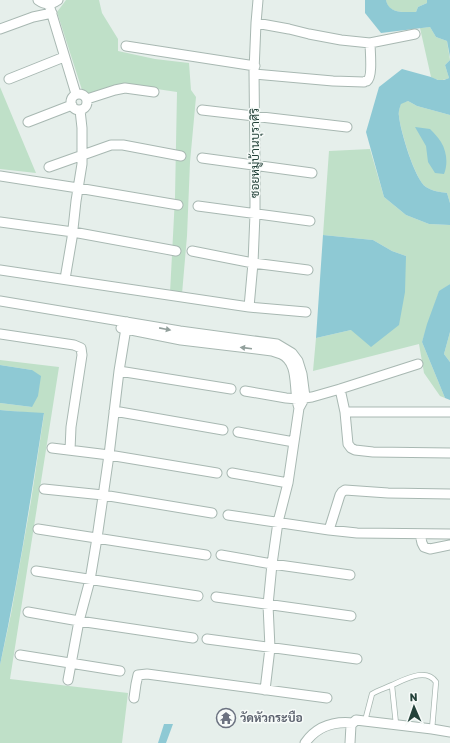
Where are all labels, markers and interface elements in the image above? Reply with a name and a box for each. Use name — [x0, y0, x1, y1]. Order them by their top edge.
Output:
street label: ซอยหมู่บ้านบุราศิริ — [248, 108, 264, 198]
one-way arrow — [159, 326, 171, 332]
one-way arrow — [240, 345, 252, 351]
north arrow — [394, 687, 434, 727]
text: N — [409, 691, 418, 704]
temple icon: วัดหัวกระบือ — [215, 707, 237, 729]
place label: วัดหัวกระบือ — [240, 710, 303, 725]

